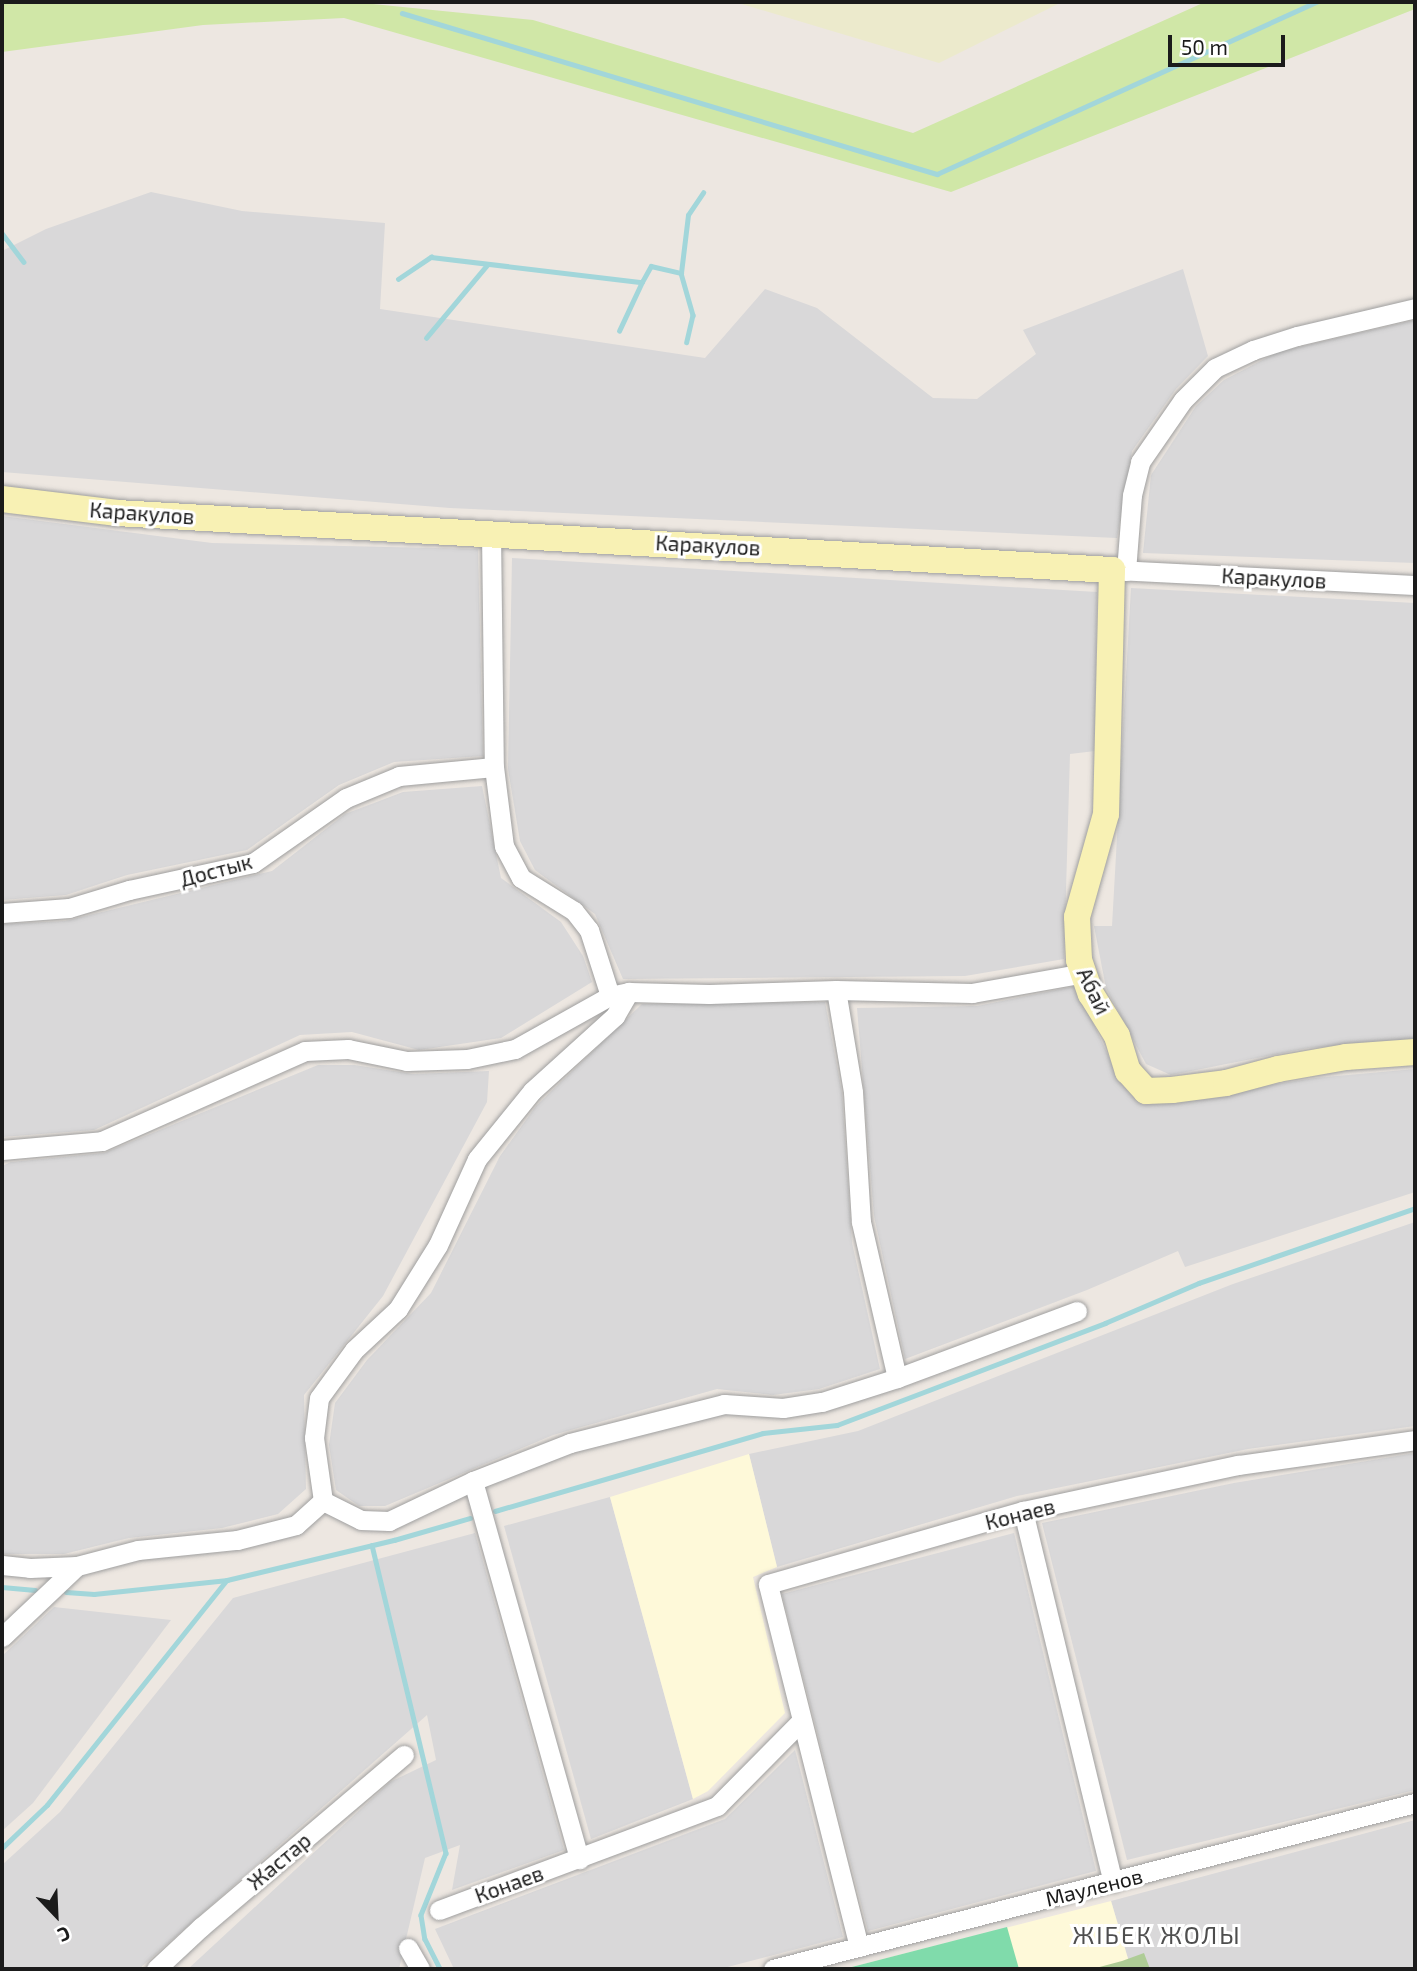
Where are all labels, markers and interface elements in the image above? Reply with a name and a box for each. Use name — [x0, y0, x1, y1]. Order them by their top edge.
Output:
scale bar — [1172, 21, 1289, 65]
text: 50 m — [1181, 34, 1228, 59]
street label: Каракулов — [89, 497, 195, 529]
street label: Каракулов — [655, 530, 761, 560]
street label: Каракулов — [1221, 563, 1327, 593]
street label: Достык — [177, 848, 255, 892]
street label: Абай — [1072, 963, 1116, 1019]
street label: Конаев — [982, 1493, 1058, 1535]
street label: Жастар — [242, 1827, 316, 1895]
street label: Конаев — [471, 1860, 547, 1908]
street label: Мауленов — [1043, 1863, 1145, 1911]
north arrow — [21, 1880, 91, 1950]
district label: ЖІБЕК ЖОЛЫ — [1074, 1921, 1240, 1949]
text: С — [55, 1922, 74, 1948]

